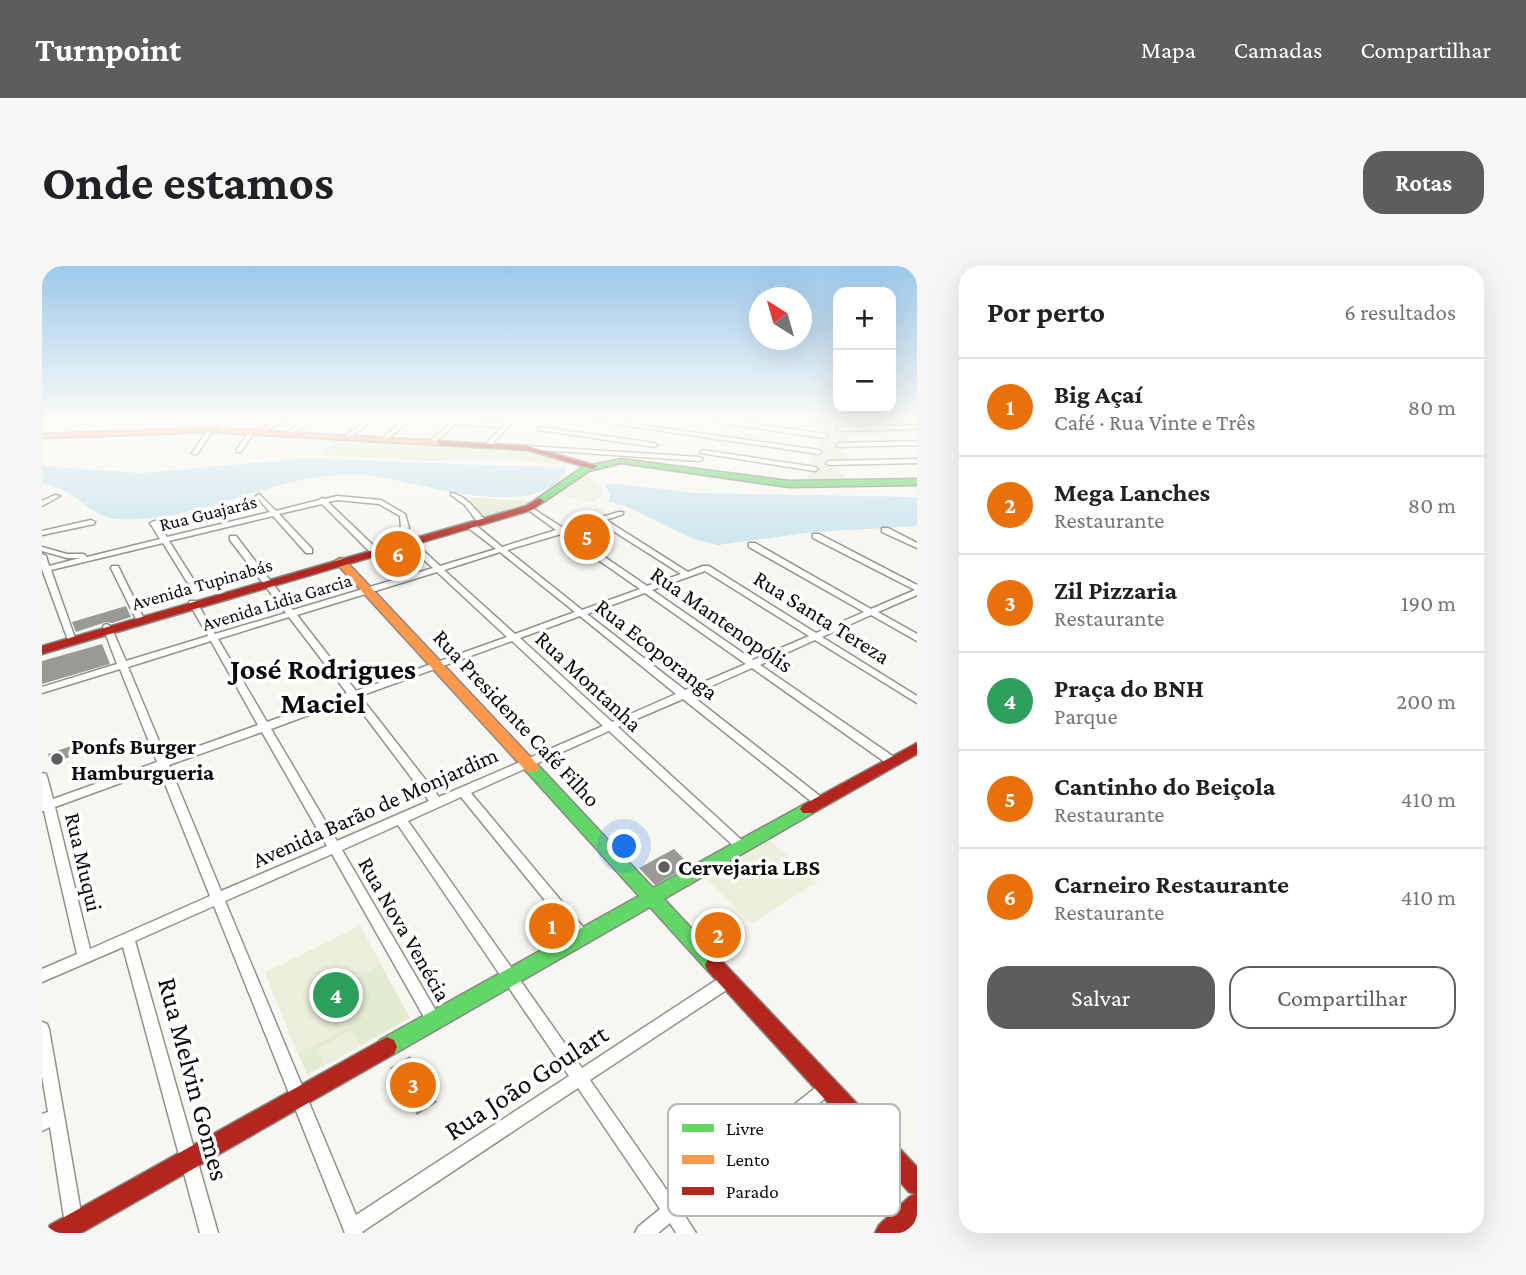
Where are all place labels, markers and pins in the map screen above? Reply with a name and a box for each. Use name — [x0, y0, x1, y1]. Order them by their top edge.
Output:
pin: 5 — [564, 511, 610, 563]
pin: 6 — [375, 528, 421, 580]
place label: Ponfs Burger Hamburgueria — [71, 733, 215, 785]
marker: Ponfs Burger Hamburgueria — [49, 751, 65, 767]
place label: Cervejaria LBS — [678, 854, 820, 880]
marker: Cervejaria LBS — [656, 859, 672, 875]
pin: 1 — [529, 900, 575, 952]
pin: 2 — [695, 909, 741, 961]
pin: 4 — [313, 969, 359, 1021]
pin: 3 — [390, 1059, 436, 1111]

